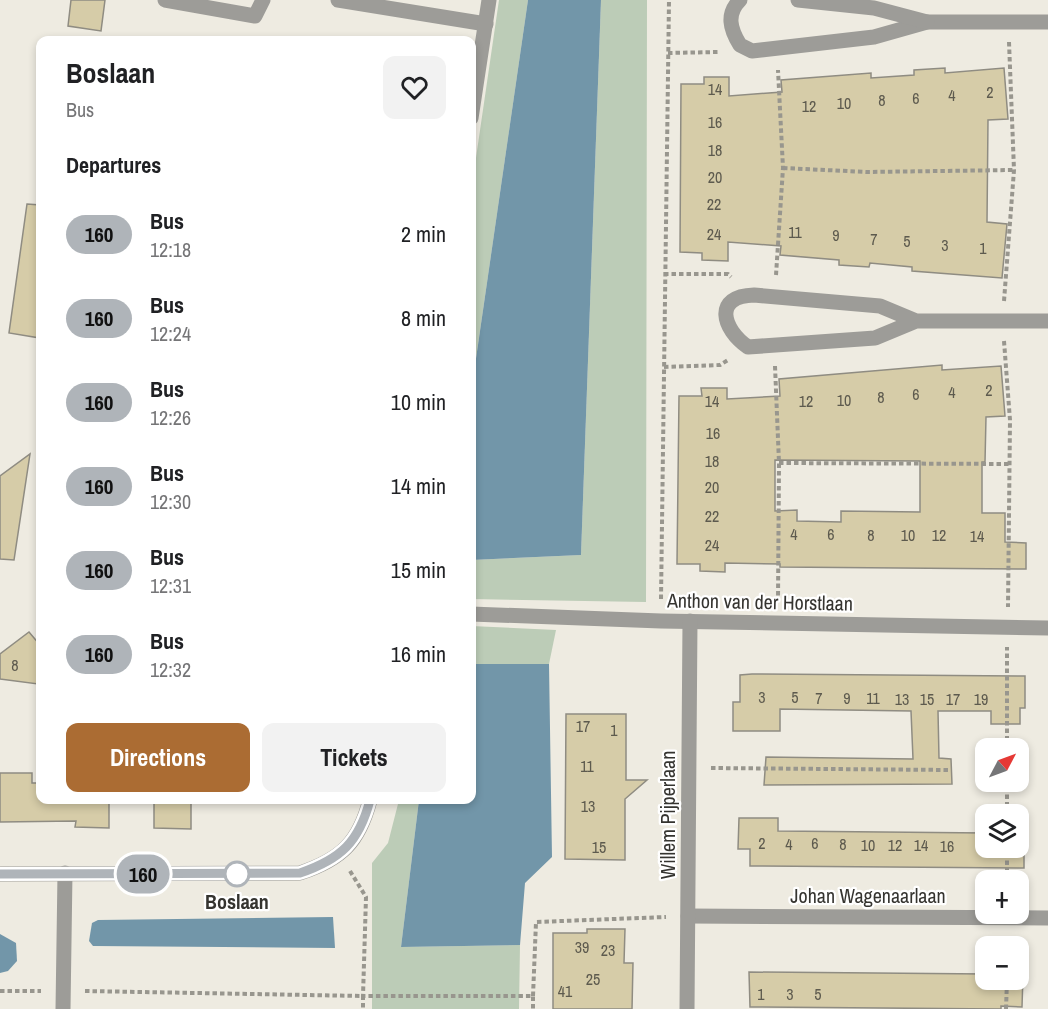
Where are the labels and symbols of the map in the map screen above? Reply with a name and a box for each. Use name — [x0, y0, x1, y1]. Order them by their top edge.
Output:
house number: 14 — [708, 78, 722, 100]
house number: 2 — [986, 81, 994, 103]
house number: 4 — [948, 84, 956, 106]
house number: 6 — [912, 87, 920, 109]
house number: 8 — [878, 89, 886, 111]
house number: 10 — [837, 92, 851, 114]
house number: 12 — [802, 95, 816, 117]
house number: 16 — [708, 111, 722, 133]
house number: 18 — [708, 139, 722, 161]
house number: 20 — [708, 166, 722, 188]
house number: 22 — [707, 193, 721, 215]
house number: 11 — [788, 221, 803, 243]
house number: 24 — [707, 223, 721, 245]
house number: 9 — [832, 224, 840, 246]
house number: 7 — [870, 228, 878, 250]
house number: 5 — [903, 230, 911, 252]
house number: 3 — [941, 234, 949, 256]
house number: 1 — [979, 237, 987, 259]
house number: 2 — [985, 379, 993, 401]
house number: 4 — [948, 381, 956, 403]
house number: 6 — [912, 383, 920, 405]
house number: 8 — [877, 386, 885, 408]
house number: 10 — [837, 389, 851, 411]
house number: 14 — [705, 390, 719, 412]
house number: 12 — [799, 390, 813, 412]
house number: 16 — [706, 422, 720, 444]
house number: 18 — [705, 450, 719, 472]
house number: 20 — [705, 476, 719, 498]
house number: 22 — [705, 505, 719, 527]
house number: 4 — [790, 523, 798, 545]
house number: 6 — [827, 523, 835, 545]
house number: 8 — [867, 524, 875, 546]
house number: 10 — [901, 524, 915, 546]
house number: 12 — [932, 524, 946, 546]
house number: 14 — [970, 525, 984, 547]
house number: 24 — [705, 534, 719, 556]
street label: Anthon van der Horstlaan — [666, 586, 853, 617]
house number: 8 — [11, 654, 19, 676]
house number: 3 — [758, 686, 766, 708]
house number: 5 — [791, 686, 799, 708]
house number: 7 — [815, 687, 823, 709]
house number: 9 — [843, 687, 851, 709]
house number: 11 — [866, 687, 881, 709]
house number: 13 — [895, 688, 909, 710]
house number: 15 — [920, 688, 934, 710]
house number: 17 — [946, 688, 960, 710]
house number: 19 — [974, 688, 988, 710]
house number: 17 — [576, 715, 590, 737]
house number: 1 — [610, 719, 618, 741]
north arrow — [975, 738, 1029, 792]
street label: Willem Pijperlaan — [654, 751, 681, 879]
house number: 11 — [580, 755, 595, 777]
house number: 13 — [581, 795, 595, 817]
house number: 2 — [758, 832, 766, 854]
house number: 6 — [811, 832, 819, 854]
house number: 4 — [785, 833, 793, 855]
house number: 8 — [839, 833, 847, 855]
house number: 10 — [861, 834, 875, 856]
house number: 12 — [888, 834, 902, 856]
house number: 14 — [914, 834, 928, 856]
house number: 16 — [940, 835, 954, 857]
house number: 15 — [592, 836, 606, 858]
line badge: 160 — [108, 854, 178, 894]
marker: Boslaan — [224, 861, 250, 887]
street label: Johan Wagenaarlaan — [790, 882, 946, 909]
place label: Boslaan — [205, 888, 269, 915]
house number: 39 — [575, 936, 589, 958]
house number: 23 — [601, 939, 615, 961]
house number: 25 — [586, 968, 600, 990]
house number: 41 — [558, 980, 573, 1002]
house number: 1 — [757, 983, 765, 1005]
house number: 3 — [786, 983, 794, 1005]
house number: 5 — [814, 983, 822, 1005]

